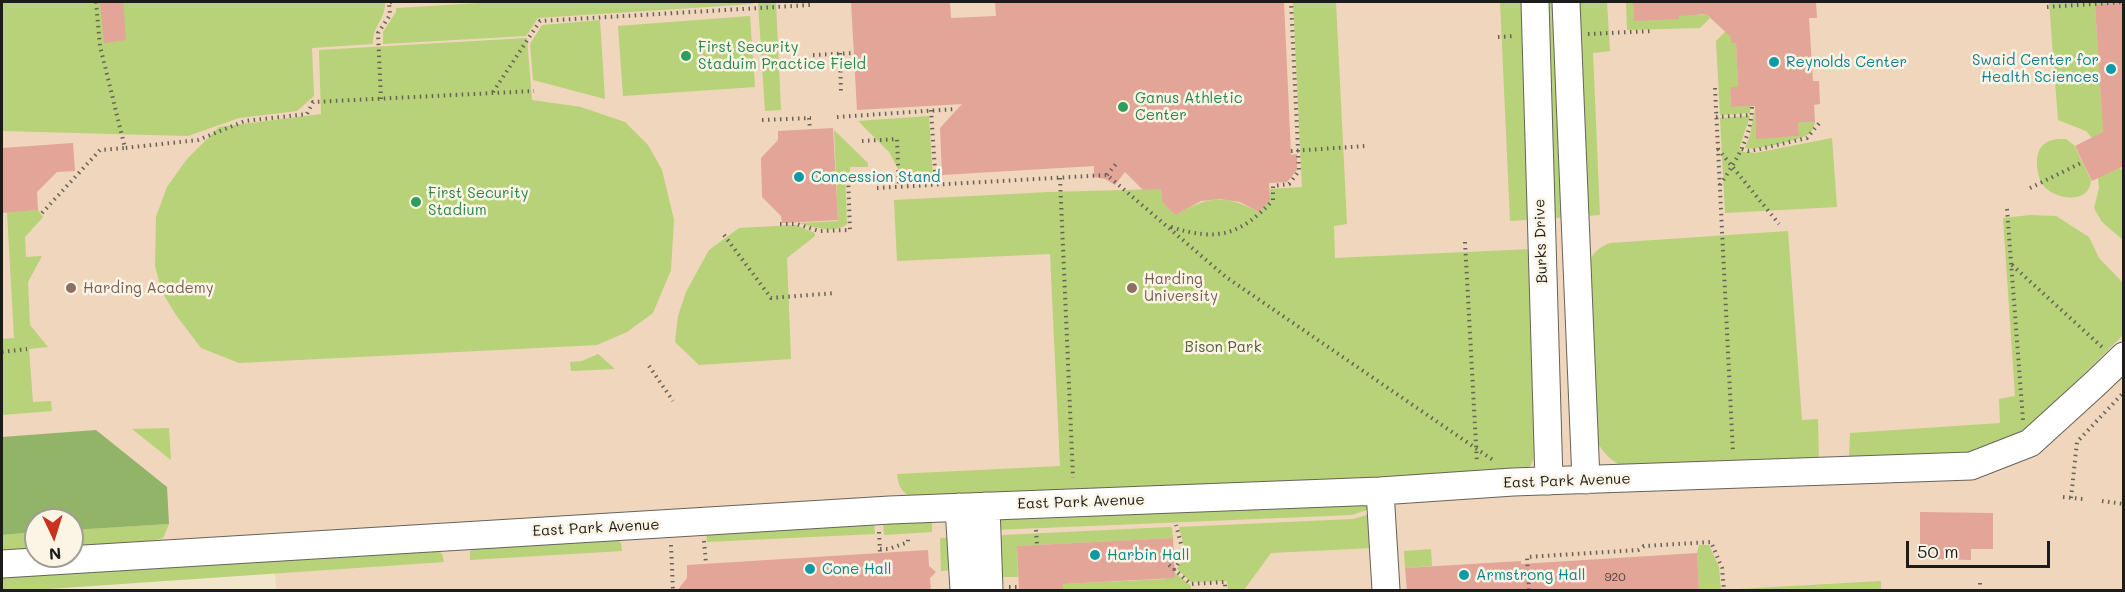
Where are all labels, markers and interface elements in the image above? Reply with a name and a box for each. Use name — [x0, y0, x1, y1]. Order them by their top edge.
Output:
place label: First Security Staduim Practice Field — [698, 38, 866, 73]
marker: First Security Staduim Practice Field — [679, 49, 693, 63]
place label: Swaid Center for Health Sciences — [1972, 51, 2099, 86]
place label: Reynolds Center — [1786, 53, 1907, 71]
marker: Reynolds Center — [1767, 55, 1781, 69]
marker: Swaid Center for Health Sciences — [2104, 62, 2118, 76]
place label: Ganus Athletic Center — [1135, 89, 1243, 124]
marker: Ganus Athletic Center — [1116, 100, 1130, 114]
place label: Concession Stand — [811, 168, 940, 186]
marker: Concession Stand — [792, 170, 806, 184]
place label: First Security Stadium — [428, 184, 528, 219]
marker: First Security Stadium — [409, 195, 423, 209]
street label: Burks Drive — [1531, 198, 1551, 284]
place label: Harding University — [1144, 270, 1218, 305]
place label: Harding Academy — [83, 279, 214, 297]
marker: Harding Academy — [64, 281, 78, 295]
marker: Harding University — [1125, 281, 1139, 295]
park label: Bison Park — [1184, 338, 1262, 356]
street label: East Park Avenue — [1503, 470, 1631, 492]
street label: East Park Avenue — [1017, 491, 1145, 513]
north arrow — [24, 508, 84, 568]
street label: East Park Avenue — [532, 516, 660, 540]
scale bar — [1909, 529, 2053, 567]
text: 50 m — [1917, 539, 1959, 563]
text: N — [48, 544, 62, 565]
place label: Harbin Hall — [1107, 546, 1189, 564]
marker: Harbin Hall — [1088, 548, 1102, 562]
place label: Cone Hall — [822, 560, 892, 578]
marker: Cone Hall — [803, 562, 817, 576]
place label: Armstrong Hall — [1476, 566, 1586, 584]
marker: Armstrong Hall — [1457, 568, 1471, 582]
house number: 920 — [1604, 570, 1626, 584]

